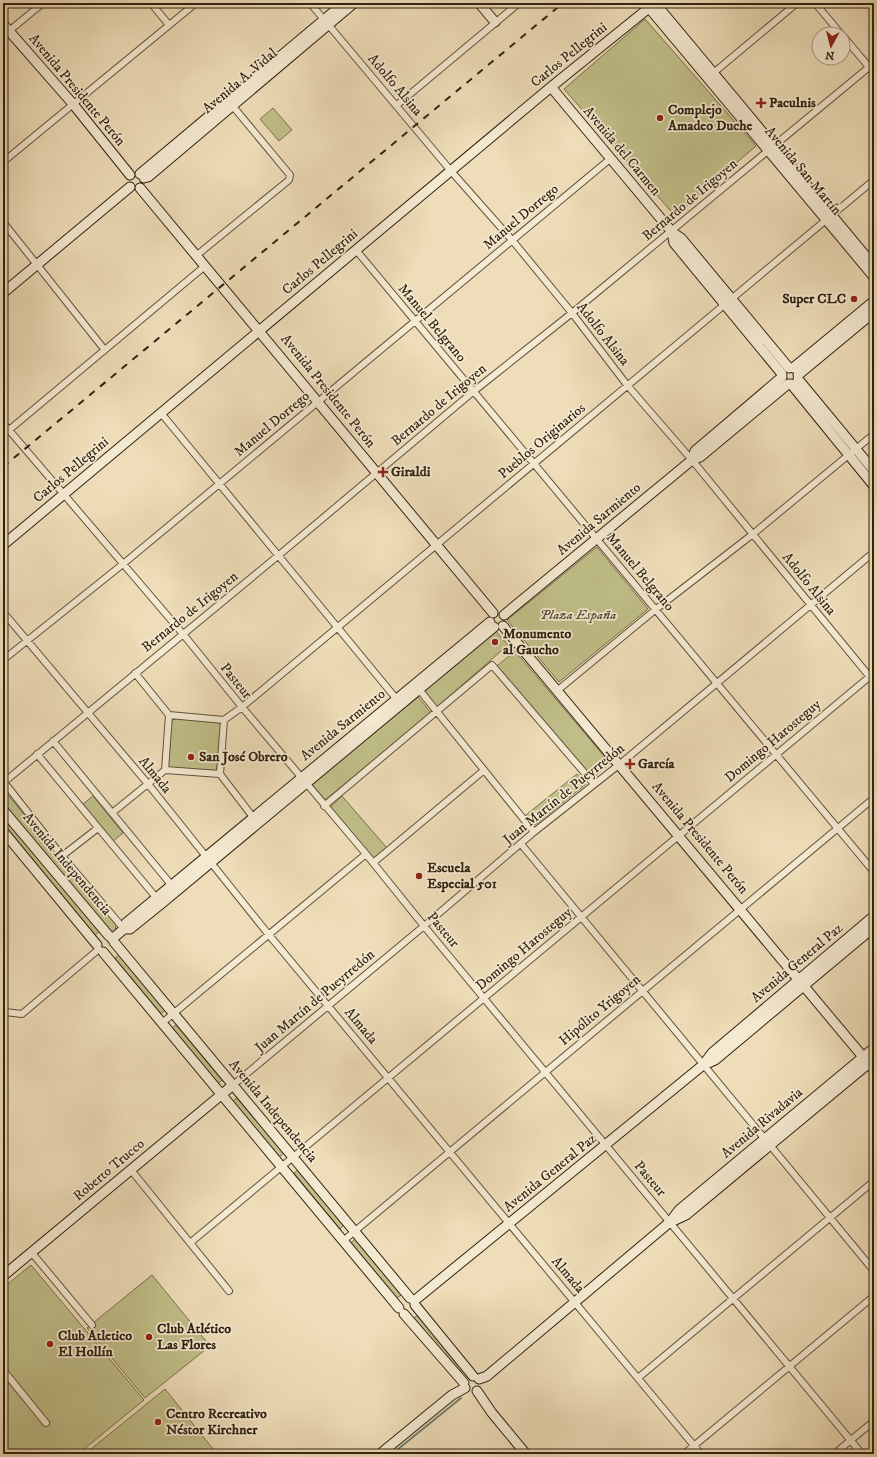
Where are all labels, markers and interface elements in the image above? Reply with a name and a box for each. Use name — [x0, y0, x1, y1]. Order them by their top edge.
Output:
street label: Carlos Pellegrini — [527, 18, 611, 91]
north arrow — [811, 26, 851, 66]
street label: Avenida Presidente Perón — [25, 30, 130, 150]
street label: Avenida A. Vidal — [199, 44, 282, 118]
text: N — [825, 47, 835, 62]
street label: Adolfo Alsina — [364, 50, 426, 120]
place label: Paculnis — [769, 94, 816, 112]
marker: Paculnis — [756, 98, 766, 108]
place label: Complejo Amadeo Duche — [667, 101, 752, 135]
street label: Avenida del Carmen — [579, 103, 665, 200]
marker: Complejo Amadeo Duche — [655, 113, 665, 123]
street label: Avenida San Martín — [761, 123, 846, 220]
street label: Bernardo de Irigoyen — [639, 154, 742, 245]
street label: Manuel Dorrego — [480, 180, 562, 254]
street label: Carlos Pellegrini — [278, 225, 362, 299]
street label: Manuel Belgrano — [394, 280, 470, 366]
place label: Super CLC — [782, 290, 846, 308]
marker: Super CLC — [849, 294, 859, 304]
street label: Adolfo Alsina — [573, 299, 633, 369]
street label: Avenida Presidente Perón — [277, 330, 380, 452]
street label: Bernardo de Irigoyen — [388, 359, 491, 450]
street label: Manuel Dorrego — [231, 387, 313, 461]
street label: Pueblos Originarios — [495, 399, 590, 483]
street label: Carlos Pellegrini — [29, 433, 113, 507]
place label: Giraldi — [391, 463, 431, 481]
marker: Giraldi — [378, 467, 388, 477]
street label: Avenida Sarmiento — [553, 478, 645, 559]
street label: Manuel Belgrano — [602, 529, 678, 615]
street label: Adolfo Alsina — [778, 549, 840, 619]
street label: Bernardo de Irigoyen — [138, 567, 242, 656]
park label: Plaza España — [540, 606, 616, 624]
place label: Monumento al Gaucho — [503, 625, 571, 659]
marker: Monumento al Gaucho — [490, 637, 500, 647]
street label: Pasteur — [216, 659, 256, 703]
street label: Avenida Sarmiento — [297, 685, 389, 765]
street label: Domingo Harosteguy — [721, 695, 825, 787]
street label: Juan Martín de Pueyrredón — [498, 739, 629, 850]
place label: San José Obrero — [199, 748, 288, 766]
marker: San José Obrero — [186, 752, 196, 762]
street label: Almada — [135, 753, 175, 797]
place label: García — [638, 755, 676, 773]
marker: García — [625, 759, 635, 769]
street label: Avenida Presidente Perón — [648, 778, 753, 898]
street label: Avenida Independencia — [19, 809, 115, 919]
place label: Escuela Especial 501 — [427, 859, 497, 893]
marker: Escuela Especial 501 — [414, 871, 424, 881]
street label: Domingo Harosteguy — [472, 903, 576, 995]
street label: Pasteur — [423, 909, 464, 952]
street label: Avenida General Paz — [747, 919, 847, 1007]
street label: Juan Martín de Pueyrredón — [250, 945, 379, 1058]
street label: Hipólito Yrigoyen — [555, 970, 645, 1049]
street label: Almada — [340, 1004, 382, 1048]
street label: Avenida Independencia — [225, 1056, 321, 1166]
street label: Avenida Rivadavia — [718, 1084, 807, 1162]
street label: Avenida General Paz — [500, 1130, 600, 1216]
street label: Roberto Trucco — [70, 1135, 149, 1205]
street label: Pasteur — [630, 1158, 671, 1201]
street label: Almada — [547, 1253, 589, 1297]
place label: Club Atlético Las Flores — [157, 1320, 231, 1354]
place label: Club Atletico El Hollín — [58, 1327, 132, 1361]
marker: Club Atlético Las Flores — [144, 1332, 154, 1342]
marker: Club Atletico El Hollín — [45, 1339, 55, 1349]
place label: Centro Recreativo Néstor Kirchner — [166, 1405, 267, 1439]
marker: Centro Recreativo Néstor Kirchner — [153, 1417, 163, 1427]

